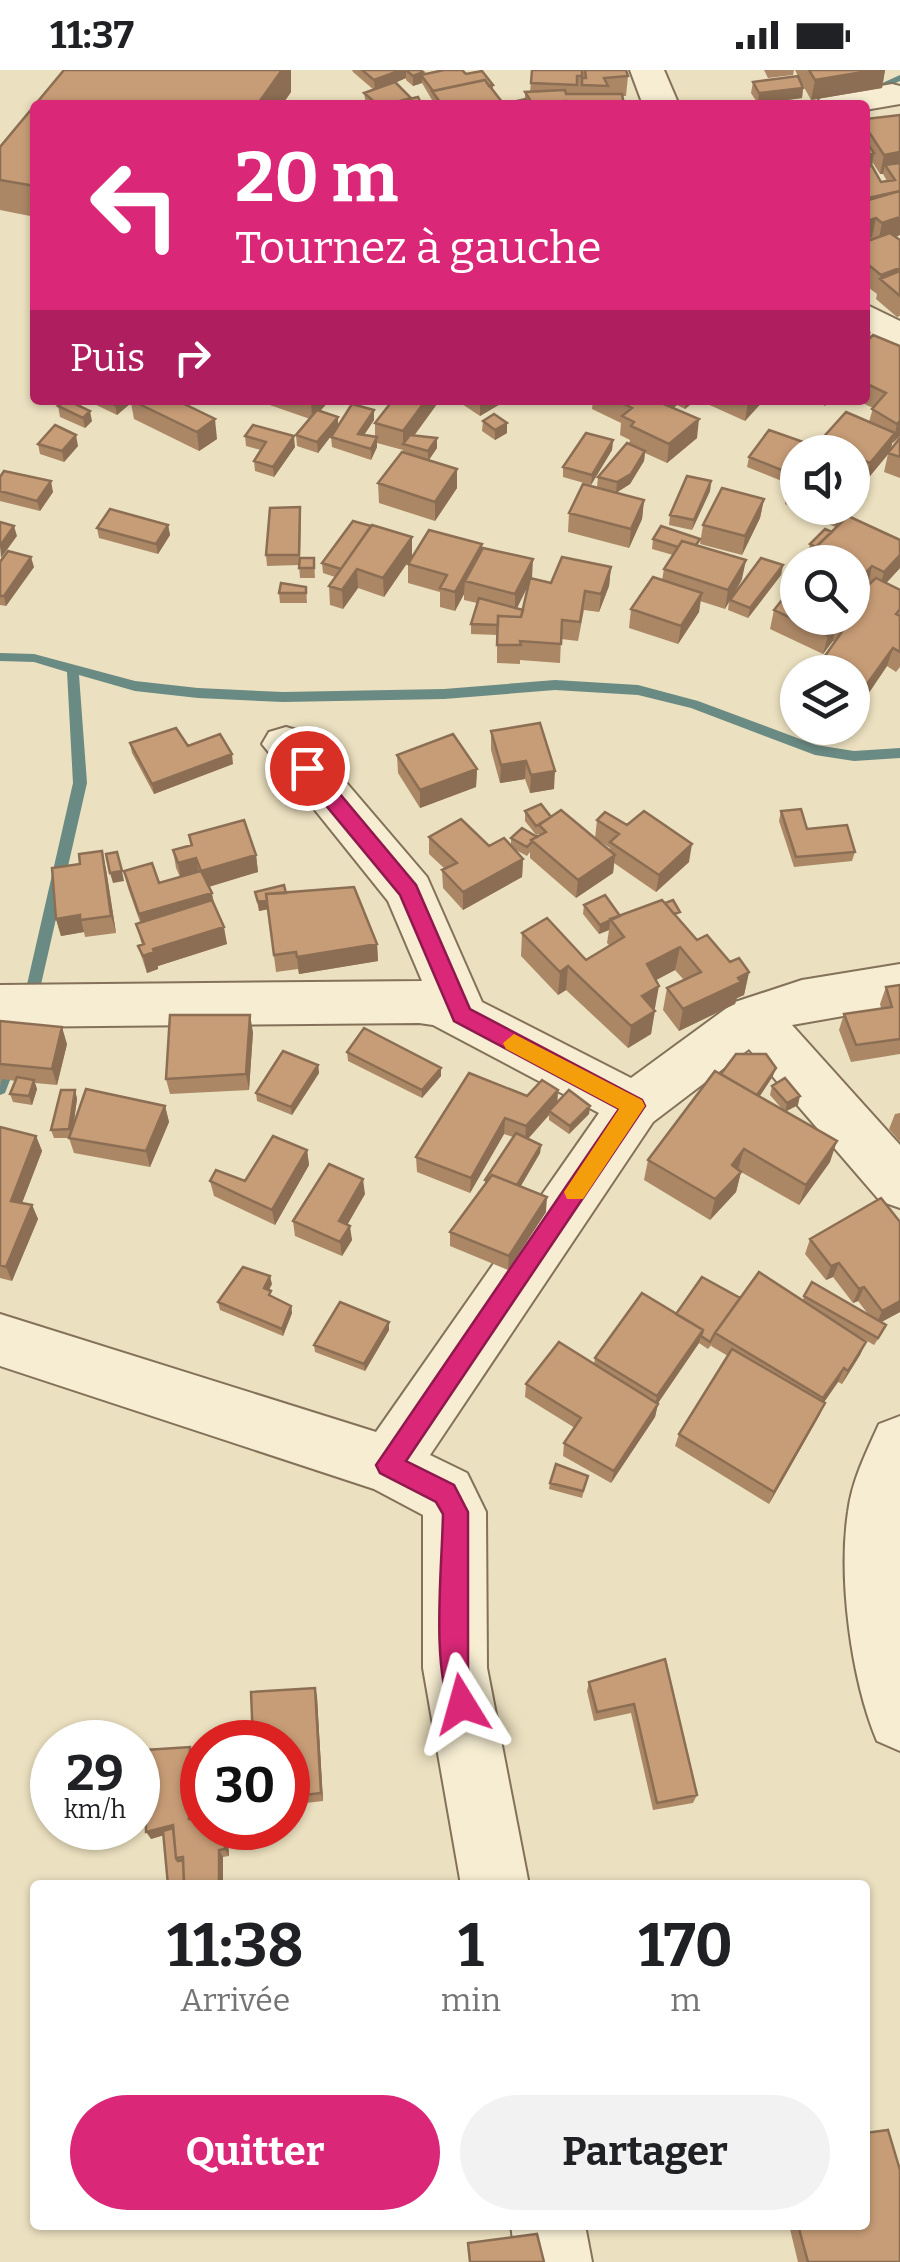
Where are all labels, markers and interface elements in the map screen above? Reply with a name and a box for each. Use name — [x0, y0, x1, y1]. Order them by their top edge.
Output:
text: 11:37 — [50, 12, 134, 58]
text: 20 m — [235, 136, 398, 220]
icon: left — [70, 140, 200, 270]
text: Tournez à gauche — [235, 221, 602, 275]
icon: right — [165, 330, 220, 385]
text: Puis — [70, 335, 145, 381]
map controls — [780, 435, 870, 745]
button: sound — [780, 435, 870, 525]
button: search — [780, 545, 870, 635]
button: layers — [780, 655, 870, 745]
pin — [265, 726, 350, 811]
icon: arrive — [280, 741, 335, 796]
position arrow — [410, 1652, 514, 1756]
speed limit sign: 30 — [180, 1720, 310, 1850]
text: 29 — [66, 1743, 124, 1803]
text: km/h — [64, 1795, 126, 1825]
text: 11:38 — [167, 1910, 304, 1982]
text: 1 — [458, 1910, 484, 1982]
text: 170 — [638, 1910, 733, 1982]
text: Arrivée — [180, 1981, 290, 2019]
text: min — [441, 1981, 501, 2019]
text: m — [670, 1981, 701, 2019]
button: Quitter — [70, 2095, 440, 2210]
button: Partager — [460, 2095, 830, 2210]

